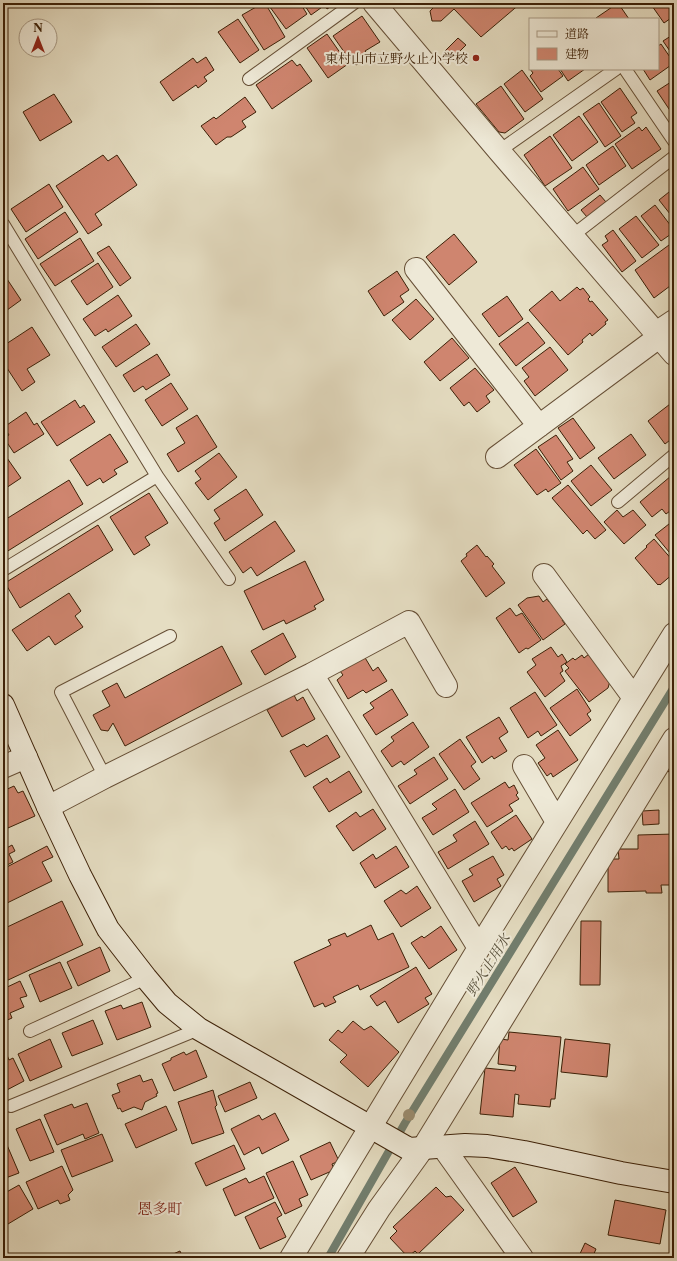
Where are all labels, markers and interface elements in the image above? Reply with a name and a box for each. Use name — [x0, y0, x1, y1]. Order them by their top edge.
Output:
north arrow — [18, 18, 58, 58]
legend — [529, 18, 659, 70]
text: N — [33, 21, 43, 35]
text: 道路 — [565, 26, 589, 41]
text: 建物 — [565, 46, 589, 61]
place label: 東村山市立野火止小学校 — [325, 50, 468, 66]
marker: 東村山市立野火止小学校 — [471, 53, 481, 63]
water label: 野火止用水 — [462, 929, 515, 999]
district label: 恩多町 — [137, 1199, 183, 1218]

